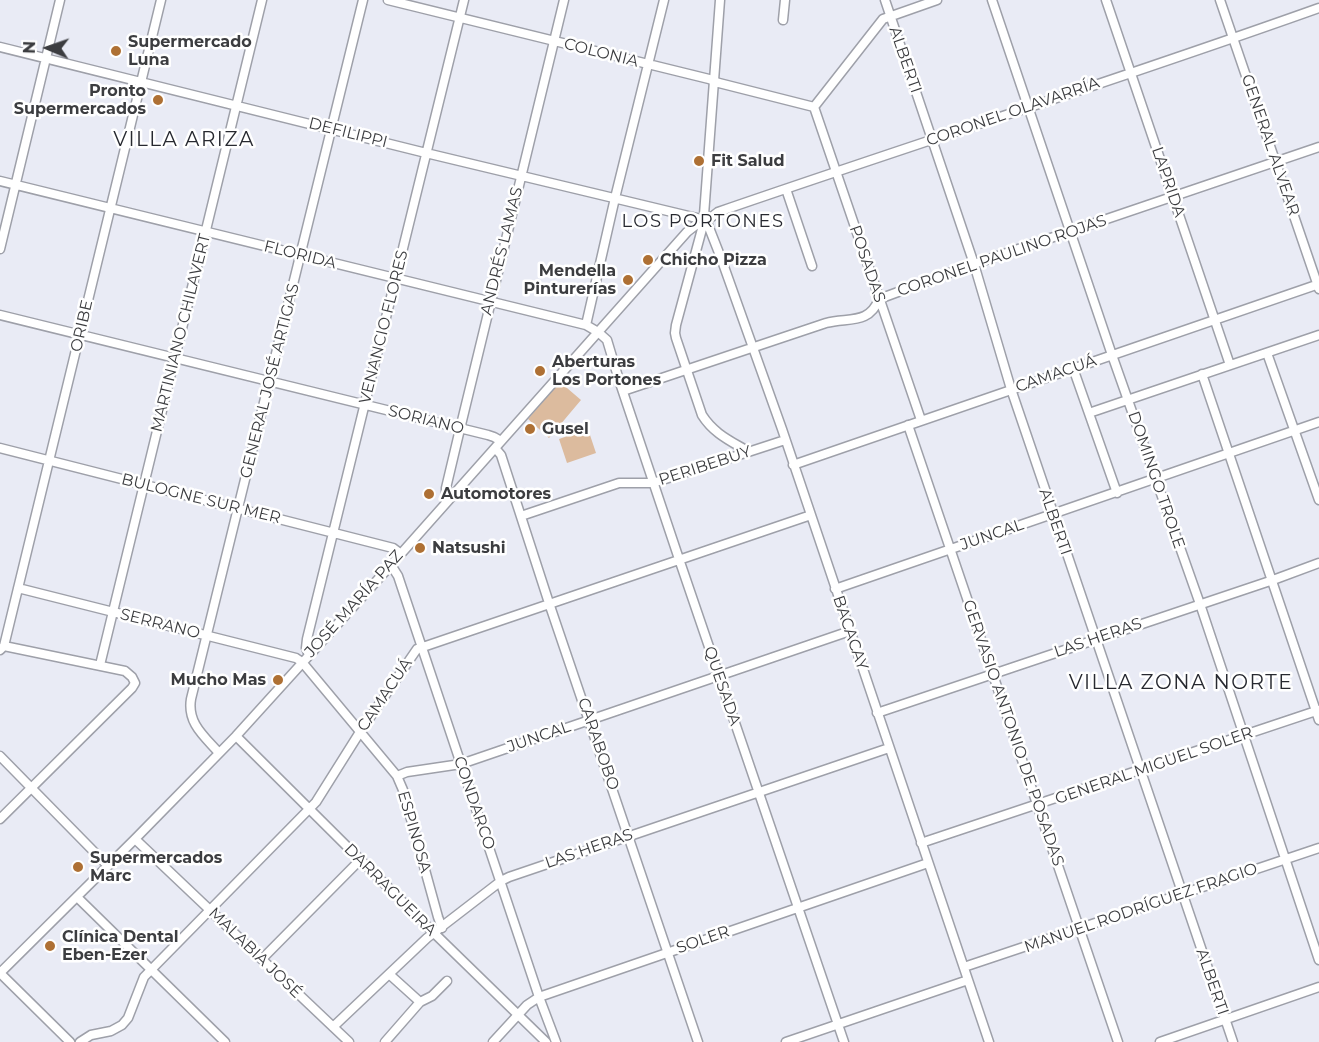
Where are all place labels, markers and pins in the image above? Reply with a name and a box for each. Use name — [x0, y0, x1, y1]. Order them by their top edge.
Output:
place label: Supermercado Luna — [128, 32, 252, 70]
marker: Supermercado Luna — [109, 44, 123, 58]
place label: Pronto Supermercados — [14, 81, 146, 119]
marker: Pronto Supermercados — [151, 93, 165, 107]
place label: Fit Salud — [711, 151, 784, 171]
marker: Fit Salud — [692, 154, 706, 168]
place label: Chicho Pizza — [660, 250, 767, 270]
marker: Chicho Pizza — [641, 253, 655, 267]
place label: Mendella Pinturerías — [524, 261, 616, 299]
marker: Mendella Pinturerías — [621, 273, 635, 287]
place label: Aberturas Los Portones — [552, 352, 661, 390]
marker: Aberturas Los Portones — [533, 364, 547, 378]
place label: Gusel — [542, 419, 589, 439]
marker: Gusel — [523, 422, 537, 436]
place label: Automotores — [441, 484, 551, 504]
marker: Automotores — [422, 487, 436, 501]
place label: Natsushi — [432, 538, 506, 558]
marker: Natsushi — [413, 541, 427, 555]
place label: Mucho Mas — [171, 670, 266, 690]
marker: Mucho Mas — [271, 673, 285, 687]
place label: Supermercados Marc — [90, 848, 222, 886]
marker: Supermercados Marc — [71, 860, 85, 874]
place label: Clínica Dental Eben-Ezer — [62, 927, 179, 965]
marker: Clínica Dental Eben-Ezer — [43, 939, 57, 953]

